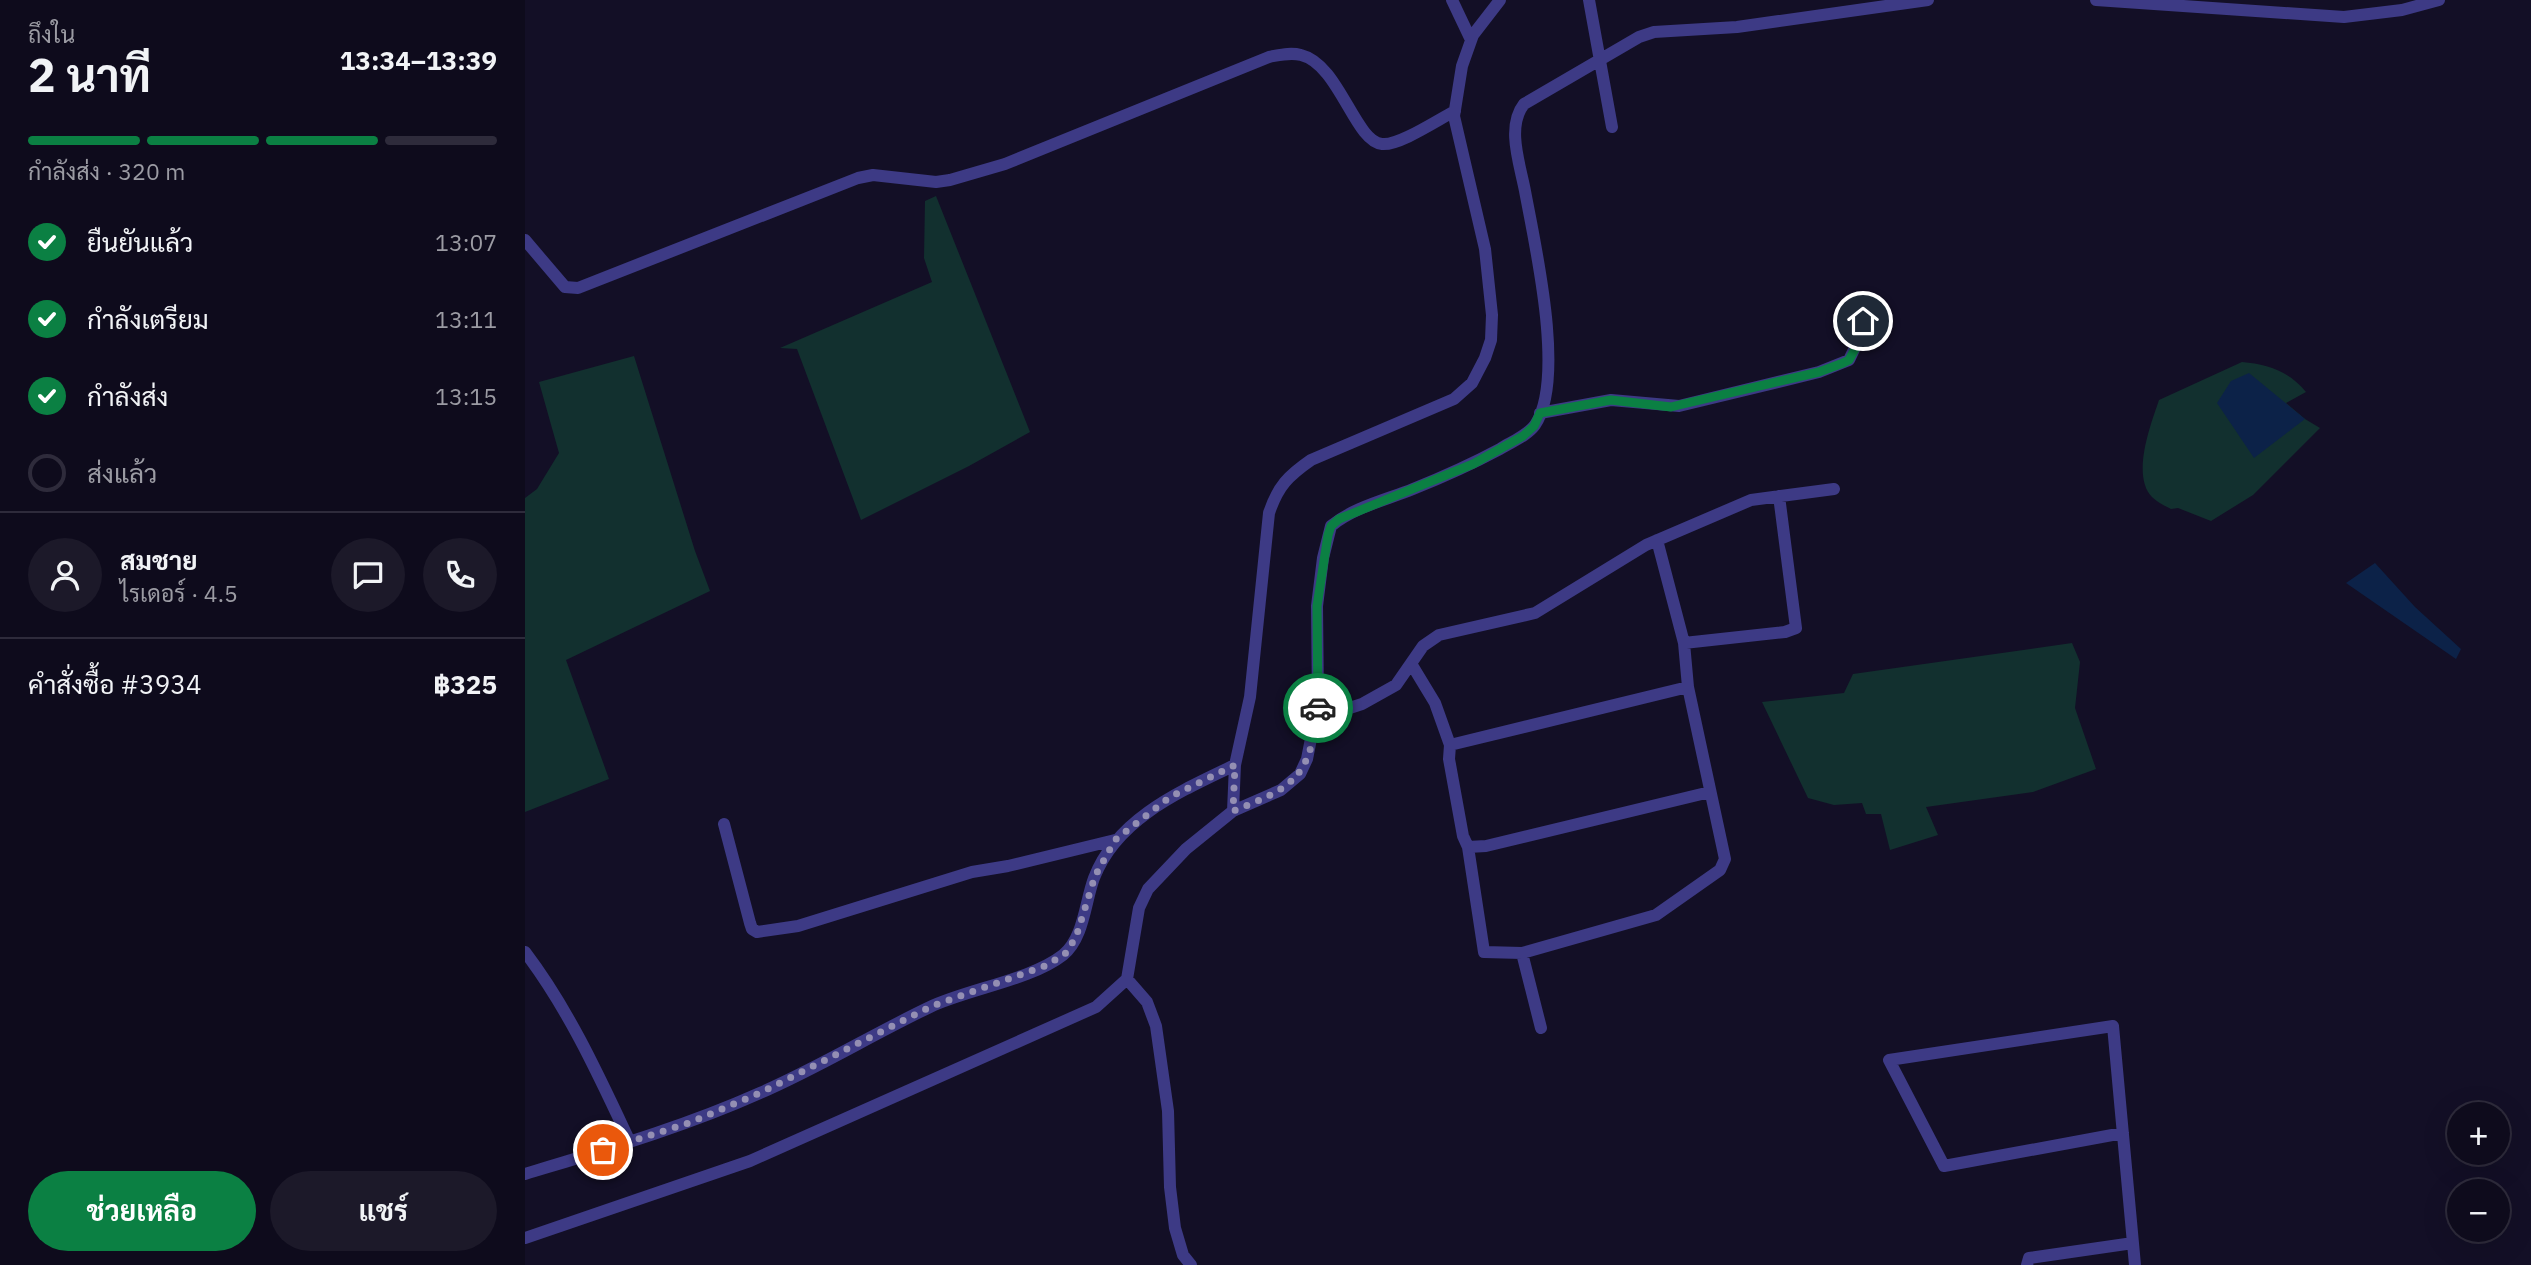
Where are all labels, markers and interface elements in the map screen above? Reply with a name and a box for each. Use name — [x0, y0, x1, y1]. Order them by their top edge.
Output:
text: ถึงใน — [28, 19, 75, 49]
text: 13:34–13:39 — [340, 43, 497, 77]
text: 2 นาที — [28, 45, 151, 105]
text: กำลังส่ง · 320 m — [28, 156, 185, 186]
icon: check — [28, 223, 66, 261]
text: ยืนยันแล้ว — [87, 225, 193, 259]
text: 13:07 — [435, 227, 497, 257]
pin — [1833, 291, 1893, 351]
icon: check — [28, 300, 66, 338]
text: กำลังเตรียม — [87, 302, 209, 336]
icon: home — [1844, 302, 1882, 340]
text: 13:11 — [435, 304, 497, 334]
icon: check — [28, 377, 66, 415]
text: กำลังส่ง — [87, 379, 168, 413]
text: 13:15 — [435, 381, 497, 411]
text: ส่งแล้ว — [87, 456, 157, 490]
button: person — [28, 538, 102, 612]
button: chat — [331, 538, 405, 612]
button: phone — [423, 538, 497, 612]
text: สมชาย — [120, 543, 197, 577]
text: ไรเดอร์ · 4.5 — [120, 578, 238, 608]
text: คำสั่งซื้อ #3934 — [28, 667, 202, 701]
text: ฿325 — [433, 667, 497, 701]
courier — [1283, 673, 1353, 743]
icon: car — [1299, 689, 1337, 727]
map controls — [2447, 1102, 2510, 1242]
button: + — [2447, 1102, 2510, 1165]
pin — [573, 1120, 633, 1180]
icon: bag — [584, 1131, 622, 1169]
button: ช่วยเหลือ — [28, 1171, 256, 1251]
button: แชร์ — [270, 1171, 497, 1251]
button: − — [2447, 1179, 2510, 1242]

